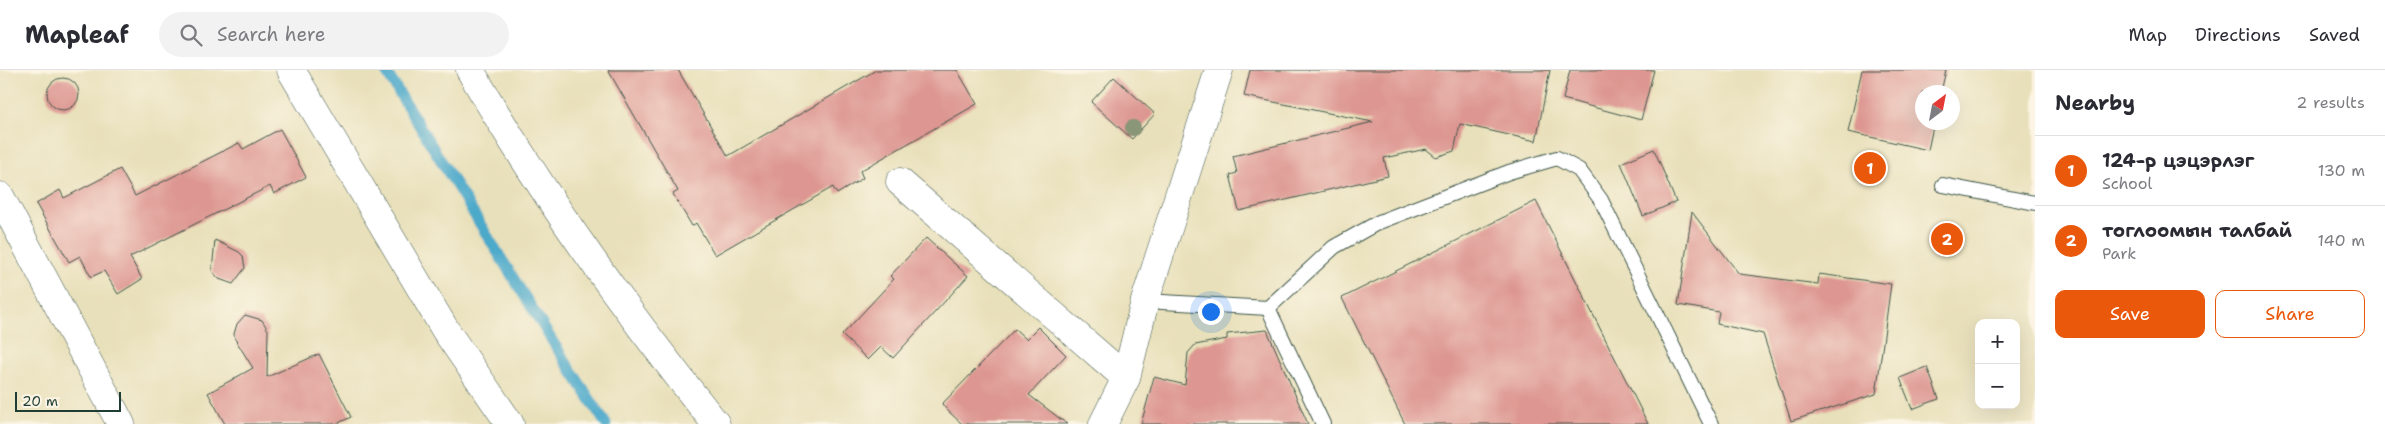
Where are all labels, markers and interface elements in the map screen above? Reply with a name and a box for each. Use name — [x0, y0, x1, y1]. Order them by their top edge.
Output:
search box — [159, 12, 509, 57]
text: Mapleaf — [25, 19, 129, 51]
icon: search — [177, 21, 205, 49]
text: Search here — [217, 22, 325, 47]
text: Map — [2129, 23, 2167, 47]
text: Directions — [2195, 23, 2281, 47]
text: Saved — [2309, 23, 2360, 47]
north arrow — [1915, 85, 1960, 130]
text: Nearby — [2055, 89, 2135, 117]
text: 2 results — [2296, 92, 2365, 113]
text: 124-р цэцэрлэг — [2102, 148, 2254, 173]
pin: 1 — [1854, 149, 1886, 187]
text: 1 — [2067, 160, 2075, 181]
text: 130 m — [2318, 160, 2365, 181]
text: School — [2102, 173, 2152, 194]
text: тоглоомын талбай — [2102, 218, 2292, 243]
pin: 2 — [1931, 220, 1963, 258]
text: 2 — [2065, 230, 2077, 251]
text: 140 m — [2318, 230, 2365, 251]
text: Park — [2102, 243, 2136, 264]
button: Save — [2055, 290, 2205, 338]
button: Share — [2215, 290, 2365, 338]
your location — [1198, 299, 1224, 325]
map controls — [1975, 319, 2020, 409]
button: + — [1975, 319, 2020, 364]
button: − — [1975, 364, 2020, 409]
scale bar — [15, 389, 121, 412]
text: 20 m — [22, 392, 58, 410]

